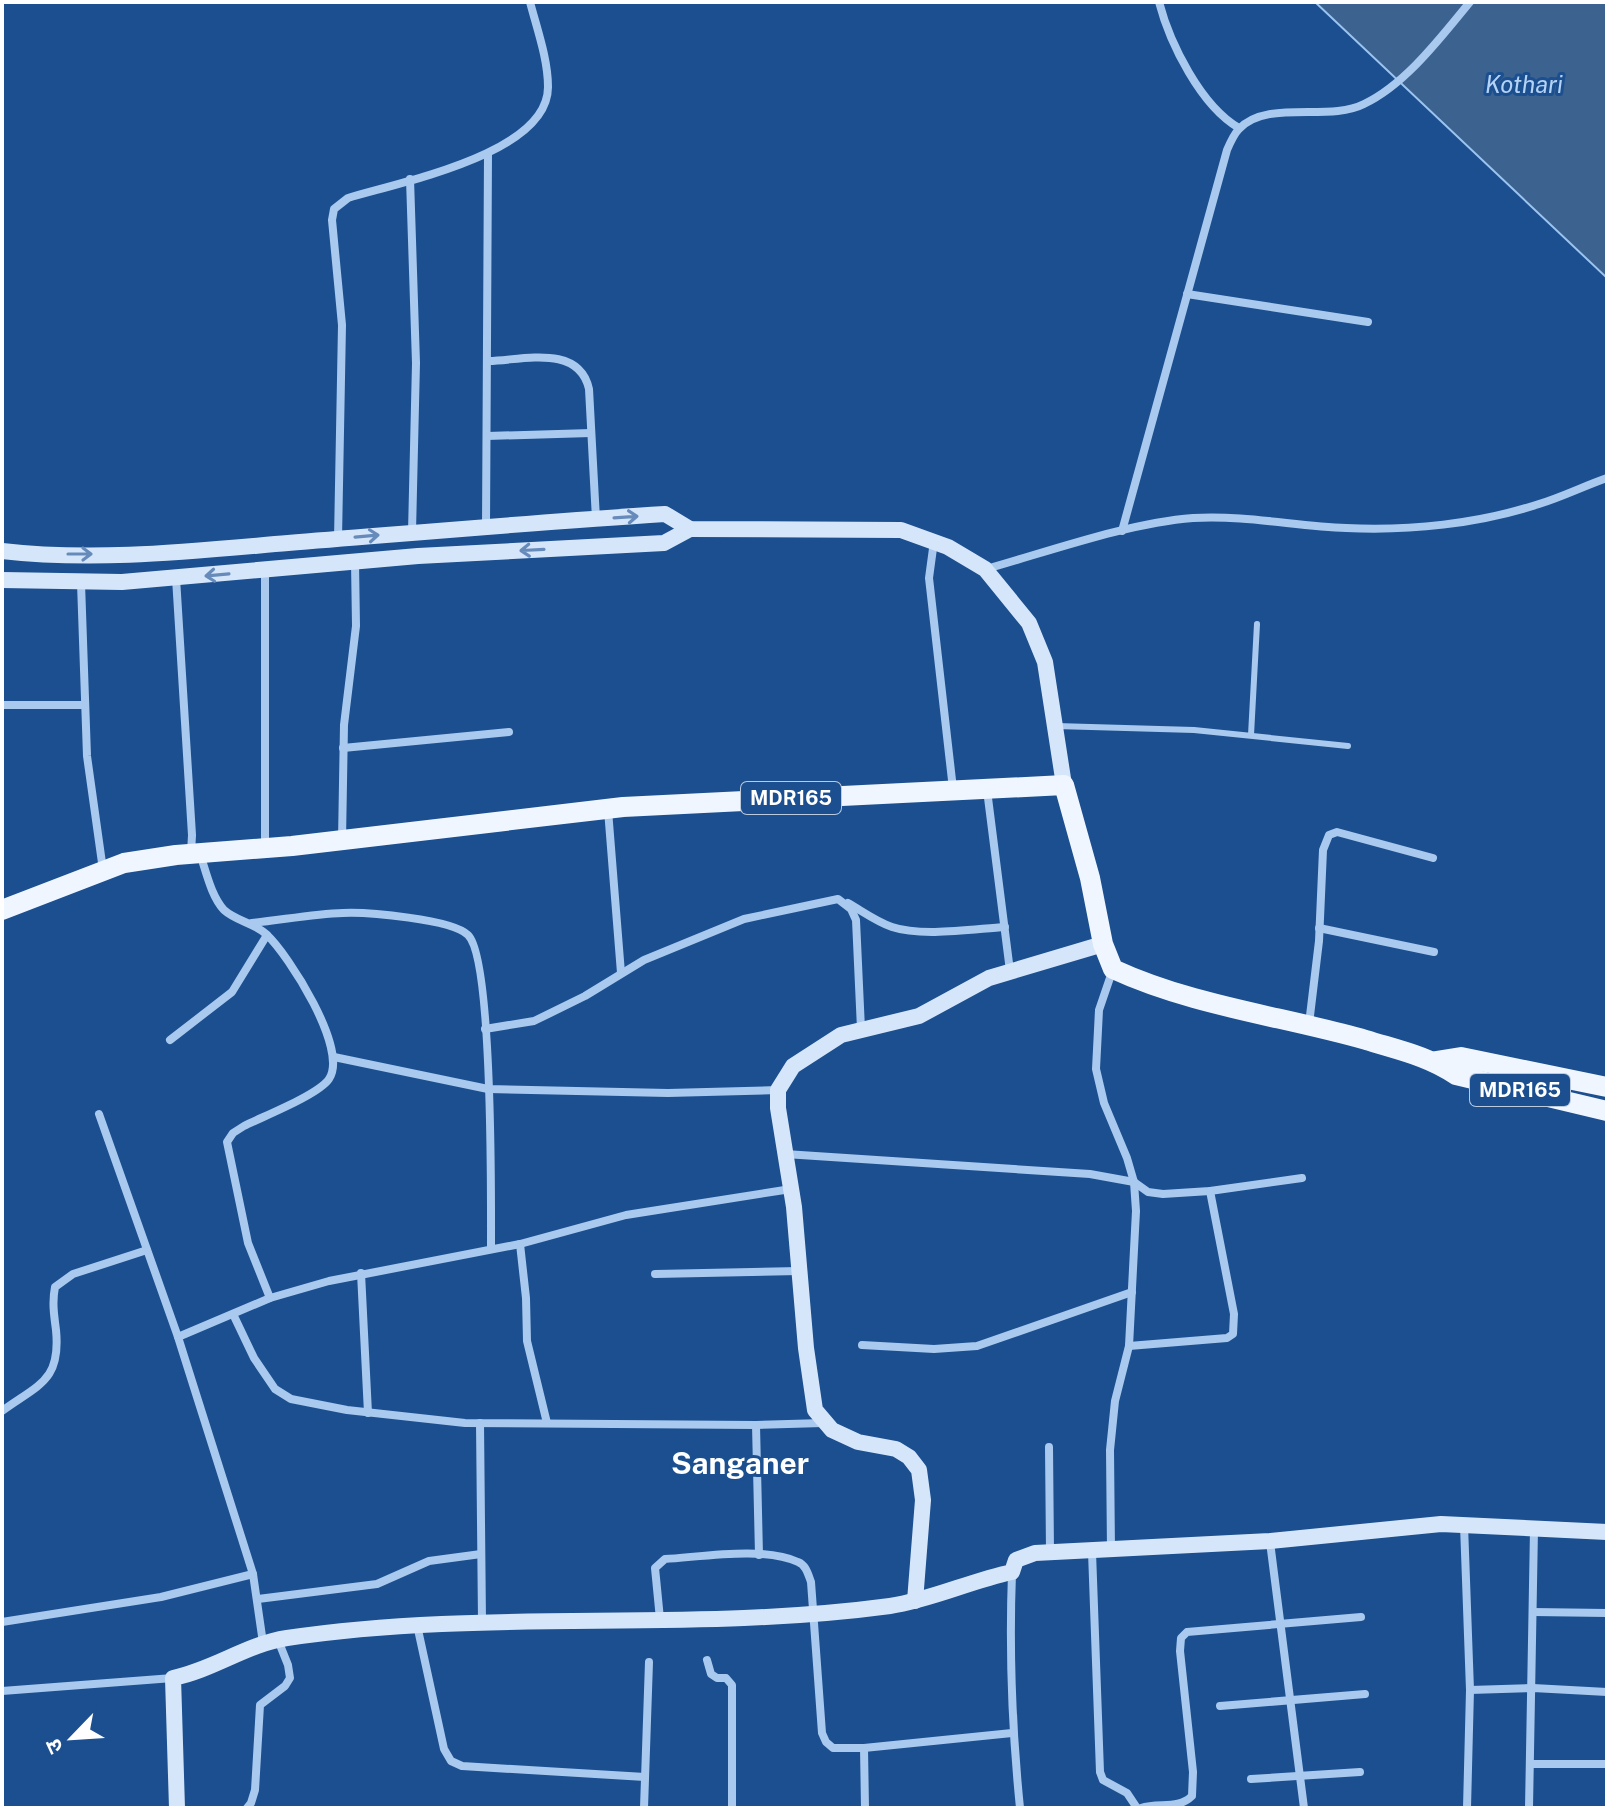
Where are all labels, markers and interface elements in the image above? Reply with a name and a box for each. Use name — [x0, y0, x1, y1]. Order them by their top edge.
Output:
water label: Kothari — [1485, 70, 1563, 98]
one-way arrow — [612, 509, 639, 524]
one-way arrow — [353, 529, 380, 544]
one-way arrow — [519, 542, 546, 557]
one-way arrow — [66, 546, 93, 562]
one-way arrow — [204, 568, 231, 583]
road number: MDR165 — [741, 782, 841, 814]
road number: MDR165 — [1470, 1074, 1570, 1106]
district label: Sanganer — [671, 1445, 809, 1481]
north arrow — [32, 1698, 112, 1778]
text: उ — [39, 1734, 68, 1758]

